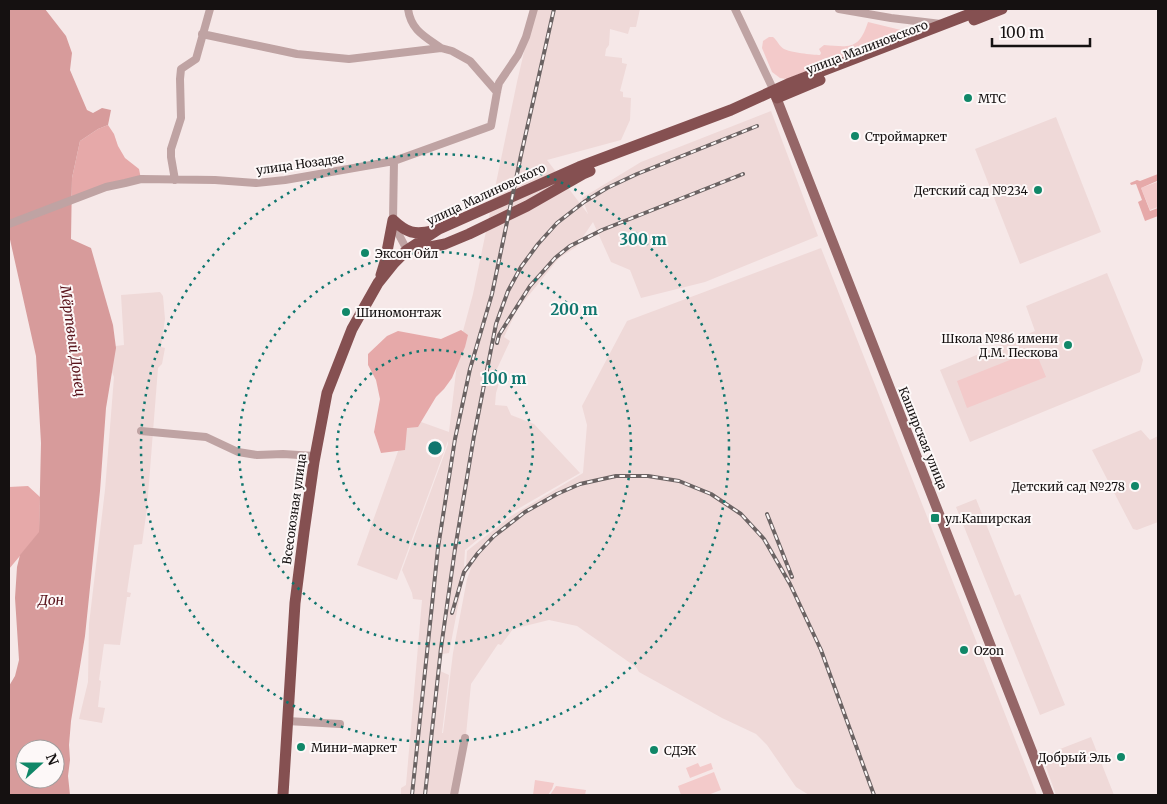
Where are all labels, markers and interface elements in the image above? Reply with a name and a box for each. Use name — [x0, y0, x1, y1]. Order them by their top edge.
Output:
scale bar — [992, 15, 1090, 47]
street label: улица Малиновского — [804, 17, 930, 77]
text: 100 m — [1000, 23, 1044, 42]
place label: МТС — [978, 91, 1006, 106]
marker: МТС — [962, 92, 974, 104]
place label: Строймаркет — [865, 129, 947, 144]
marker: Строймаркет — [849, 130, 861, 142]
street label: улица Нозадзе — [255, 150, 345, 178]
street label: улица Малиновского — [424, 160, 548, 228]
place label: Детский сад №234 — [914, 183, 1029, 198]
marker: Детский сад №234 — [1032, 184, 1044, 196]
text: 300 m — [619, 230, 667, 249]
place label: Эксон Ойл — [375, 246, 438, 261]
marker: Эксон Ойл — [359, 247, 371, 259]
water label: Мёртвый Донец — [56, 283, 90, 398]
text: 200 m — [550, 300, 598, 319]
place label: Шиномонтаж — [356, 305, 442, 320]
marker: Шиномонтаж — [340, 306, 352, 318]
place label: Школа №86 имени Д.М. Пескова — [941, 331, 1059, 360]
marker: Школа №86 имени Д.М. Пескова — [1062, 339, 1074, 351]
text: 100 m — [482, 369, 526, 388]
street label: Каширская улица — [896, 384, 951, 492]
centre of rings — [426, 439, 444, 457]
street label: Всесоюзная улица — [279, 452, 309, 565]
place label: Детский сад №278 — [1011, 479, 1125, 494]
marker: Детский сад №278 — [1129, 480, 1141, 492]
place label: ул.Каширская — [945, 511, 1031, 526]
marker: ул.Каширская — [929, 512, 941, 524]
water label: Дон — [37, 591, 64, 609]
place label: Ozon — [974, 643, 1004, 658]
marker: Ozon — [958, 644, 970, 656]
north arrow — [15, 739, 65, 789]
place label: Мини-маркет — [311, 740, 397, 755]
marker: Мини-маркет — [295, 741, 307, 753]
place label: СДЭК — [664, 743, 697, 758]
marker: СДЭК — [648, 744, 660, 756]
place label: Добрый Эль — [1038, 750, 1111, 765]
text: N — [42, 751, 63, 768]
marker: Добрый Эль — [1115, 751, 1127, 763]

